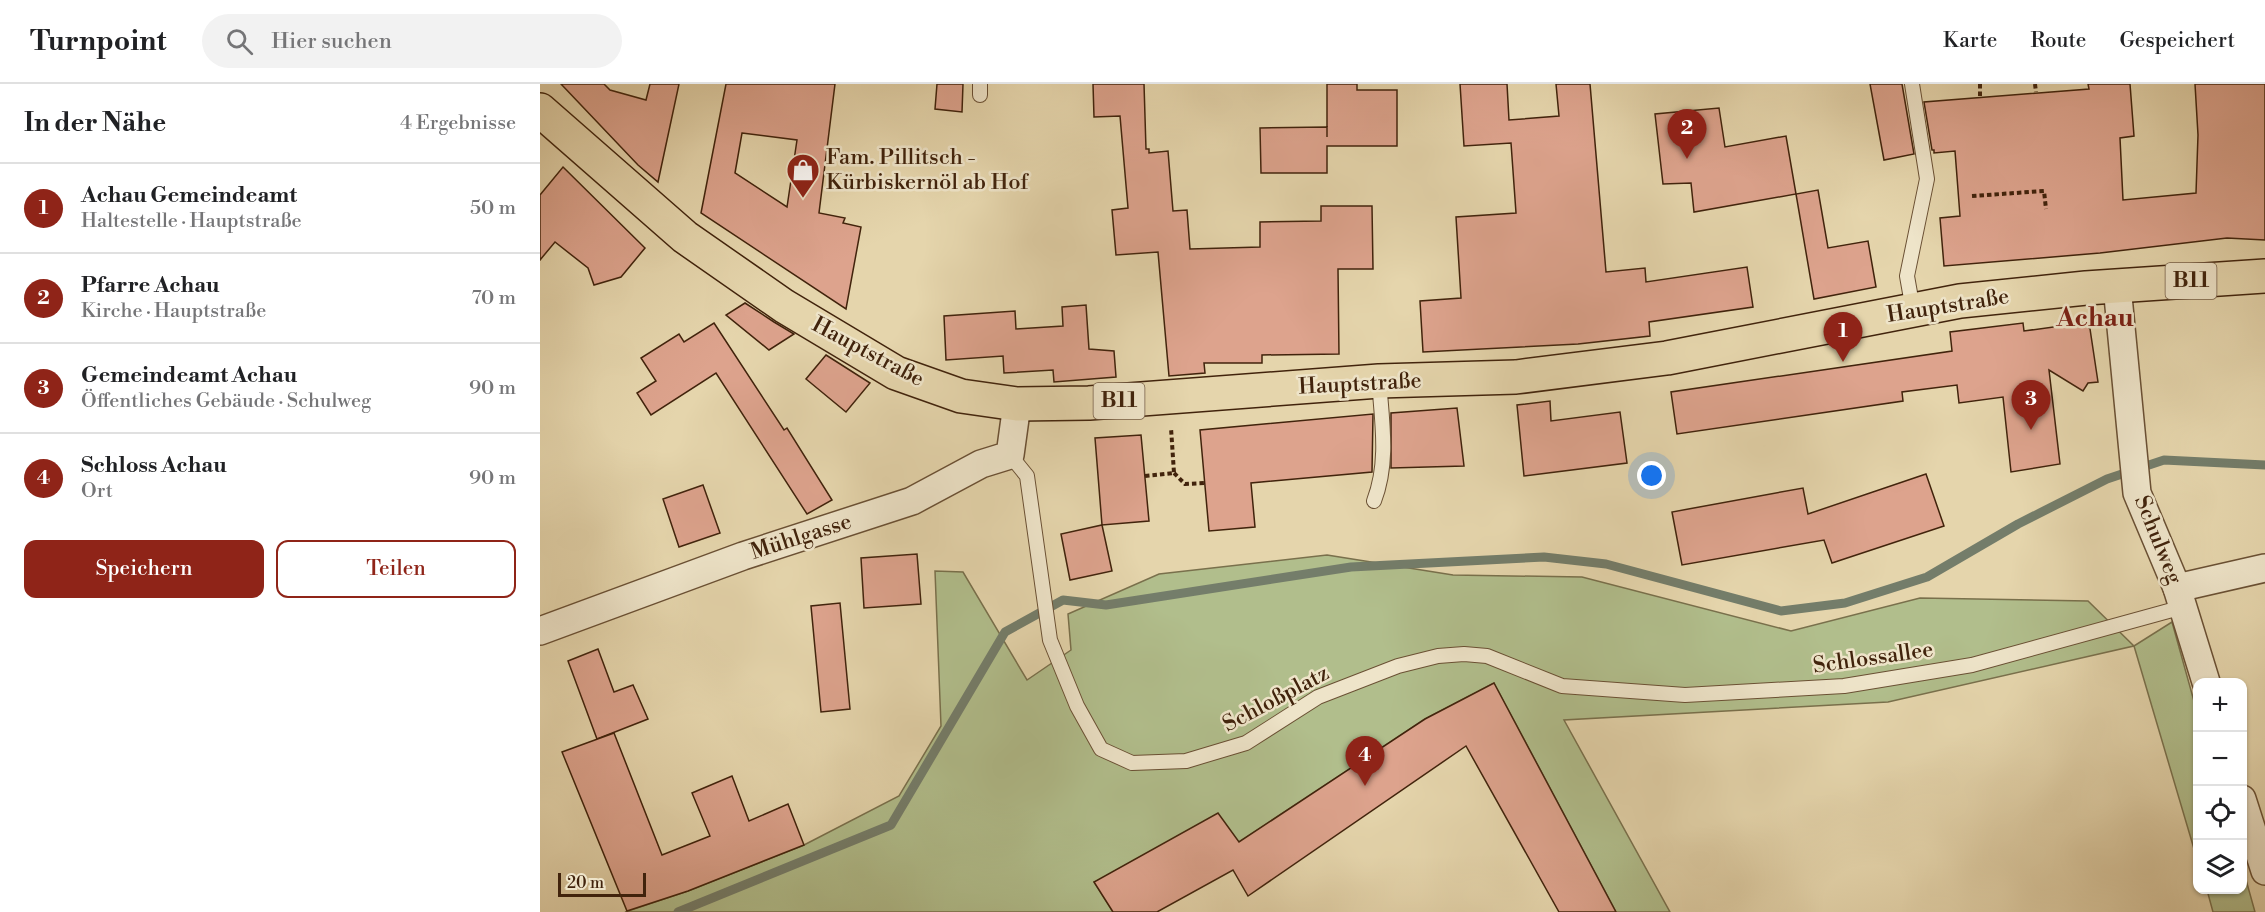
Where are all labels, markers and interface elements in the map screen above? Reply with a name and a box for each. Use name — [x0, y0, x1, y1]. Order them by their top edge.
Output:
search box — [202, 14, 622, 68]
text: Turnpoint — [30, 24, 166, 59]
icon: search — [223, 25, 256, 58]
text: Hier suchen — [271, 28, 392, 55]
text: Karte — [1943, 28, 1997, 54]
text: Route — [2030, 28, 2086, 54]
text: Gespeichert — [2119, 28, 2235, 54]
text: In der Nähe — [24, 107, 166, 139]
pin: 2 — [1668, 110, 1706, 159]
text: 4 Ergebnisse — [400, 111, 516, 136]
place label: Fam. Pillitsch - Kürbiskernöl ab Hof — [826, 144, 1029, 196]
shop icon: Fam. Pillitsch - Kürbiskernöl ab Hof — [785, 152, 821, 199]
text: Achau Gemeindeamt — [81, 182, 297, 209]
text: 1 — [39, 196, 48, 221]
text: 50 m — [470, 196, 516, 221]
text: Haltestelle · Hauptstraße — [81, 209, 302, 234]
road number: B11 — [2166, 263, 2216, 299]
text: Pfarre Achau — [81, 272, 220, 299]
street label: Hauptstraße — [1885, 283, 2011, 329]
text: 2 — [37, 286, 50, 311]
text: 70 m — [472, 286, 516, 311]
text: Kirche · Hauptstraße — [81, 299, 266, 324]
district label: Achau — [2055, 302, 2134, 334]
street label: Hauptstraße — [807, 311, 929, 393]
pin: 1 — [1824, 312, 1862, 362]
text: Gemeindeamt Achau — [81, 362, 297, 389]
street label: Hauptstraße — [1298, 367, 1422, 401]
text: 3 — [37, 376, 50, 401]
text: 90 m — [469, 376, 516, 401]
pin: 3 — [2012, 380, 2050, 430]
road number: B11 — [1094, 383, 1144, 419]
text: Öffentliches Gebäude · Schulweg — [81, 389, 371, 414]
text: Schloss Achau — [81, 452, 227, 479]
your location — [1637, 461, 1666, 490]
text: 4 — [37, 466, 50, 491]
text: 90 m — [469, 466, 516, 491]
text: Ort — [81, 479, 113, 504]
street label: Schulweg — [2128, 492, 2188, 589]
street label: Mühlgasse — [747, 508, 855, 566]
button: Speichern — [24, 540, 264, 598]
button: Teilen — [276, 540, 516, 598]
street label: Schlossallee — [1811, 636, 1935, 680]
street label: Schloßplatz — [1218, 660, 1334, 738]
map controls — [2193, 678, 2247, 894]
button: + — [2193, 678, 2247, 732]
button: − — [2193, 732, 2247, 786]
pin: 4 — [1346, 736, 1384, 786]
button: locate — [2193, 786, 2247, 840]
button: layers — [2193, 840, 2247, 894]
scale bar — [558, 870, 646, 898]
text: 20 m — [567, 873, 604, 893]

